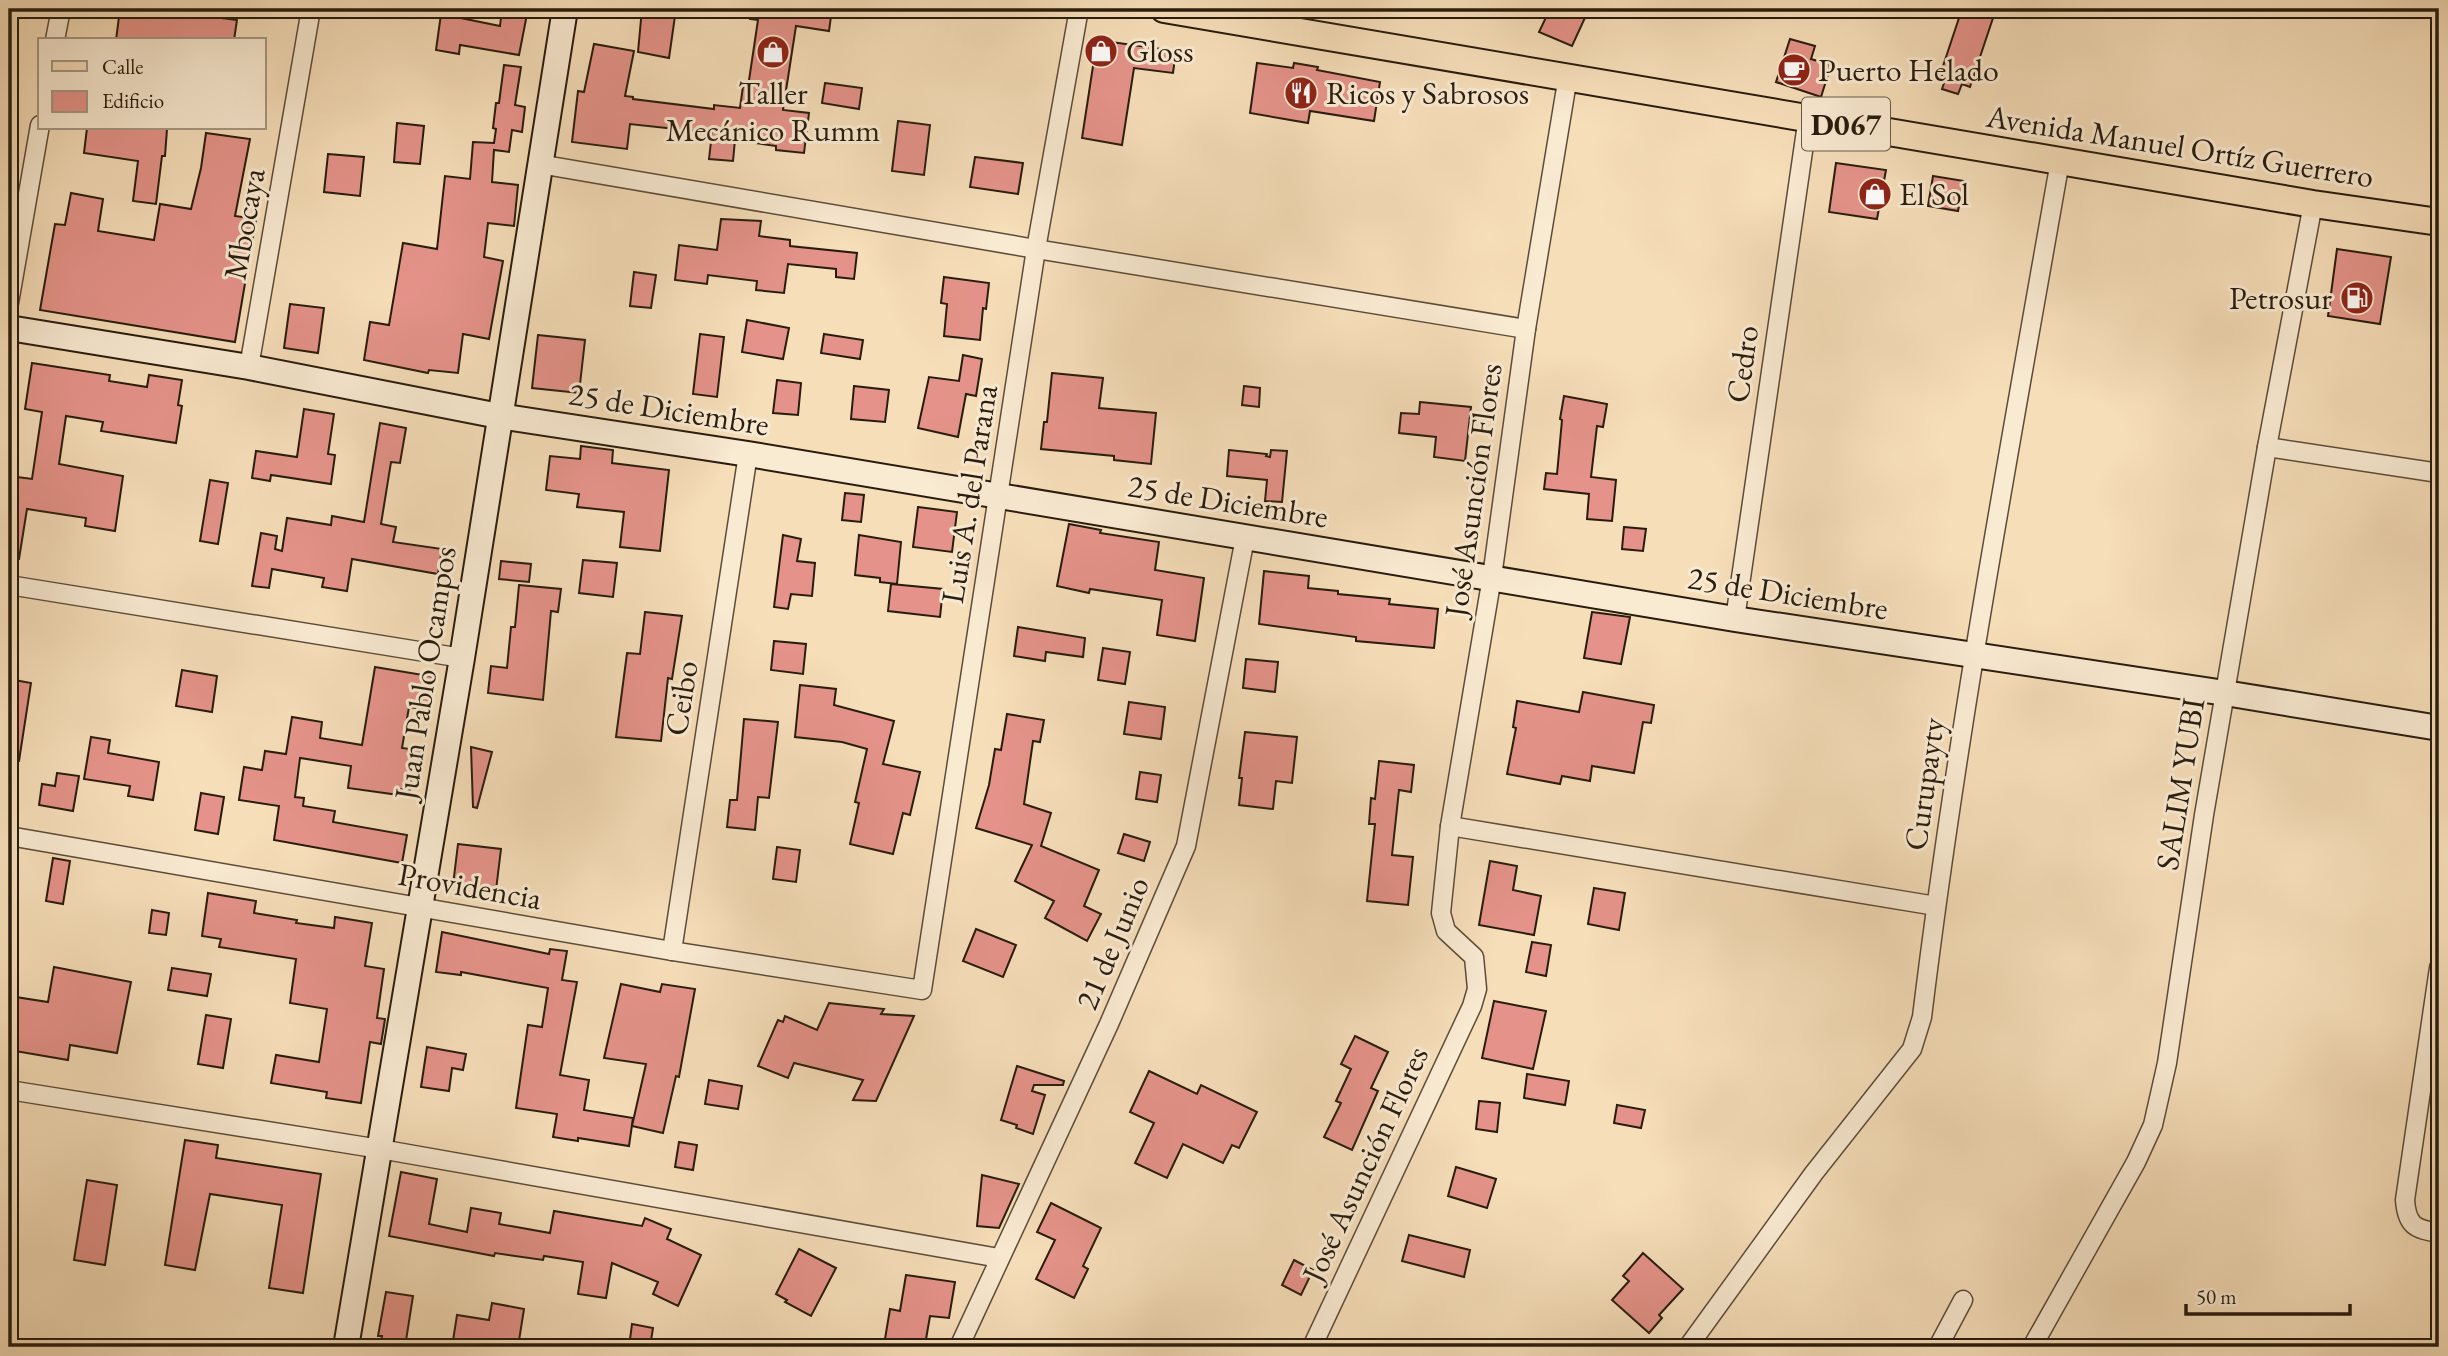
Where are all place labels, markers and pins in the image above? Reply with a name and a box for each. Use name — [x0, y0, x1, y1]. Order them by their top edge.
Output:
place label: Gloss — [1126, 30, 1194, 72]
shop icon: Gloss — [1082, 32, 1120, 70]
shop icon: Taller Mecánico Rumm — [754, 33, 792, 71]
place label: Puerto Helado — [1818, 49, 1999, 91]
cafe icon: Puerto Helado — [1775, 51, 1813, 89]
place label: Taller Mecánico Rumm — [666, 72, 880, 151]
place label: Ricos y Sabrosos — [1326, 72, 1529, 114]
restaurant icon: Ricos y Sabrosos — [1282, 74, 1320, 112]
place label: El Sol — [1899, 173, 1969, 215]
shop icon: El Sol — [1856, 175, 1894, 213]
place label: Petrosur — [2229, 277, 2332, 319]
fuel station icon: Petrosur — [2338, 279, 2376, 317]

